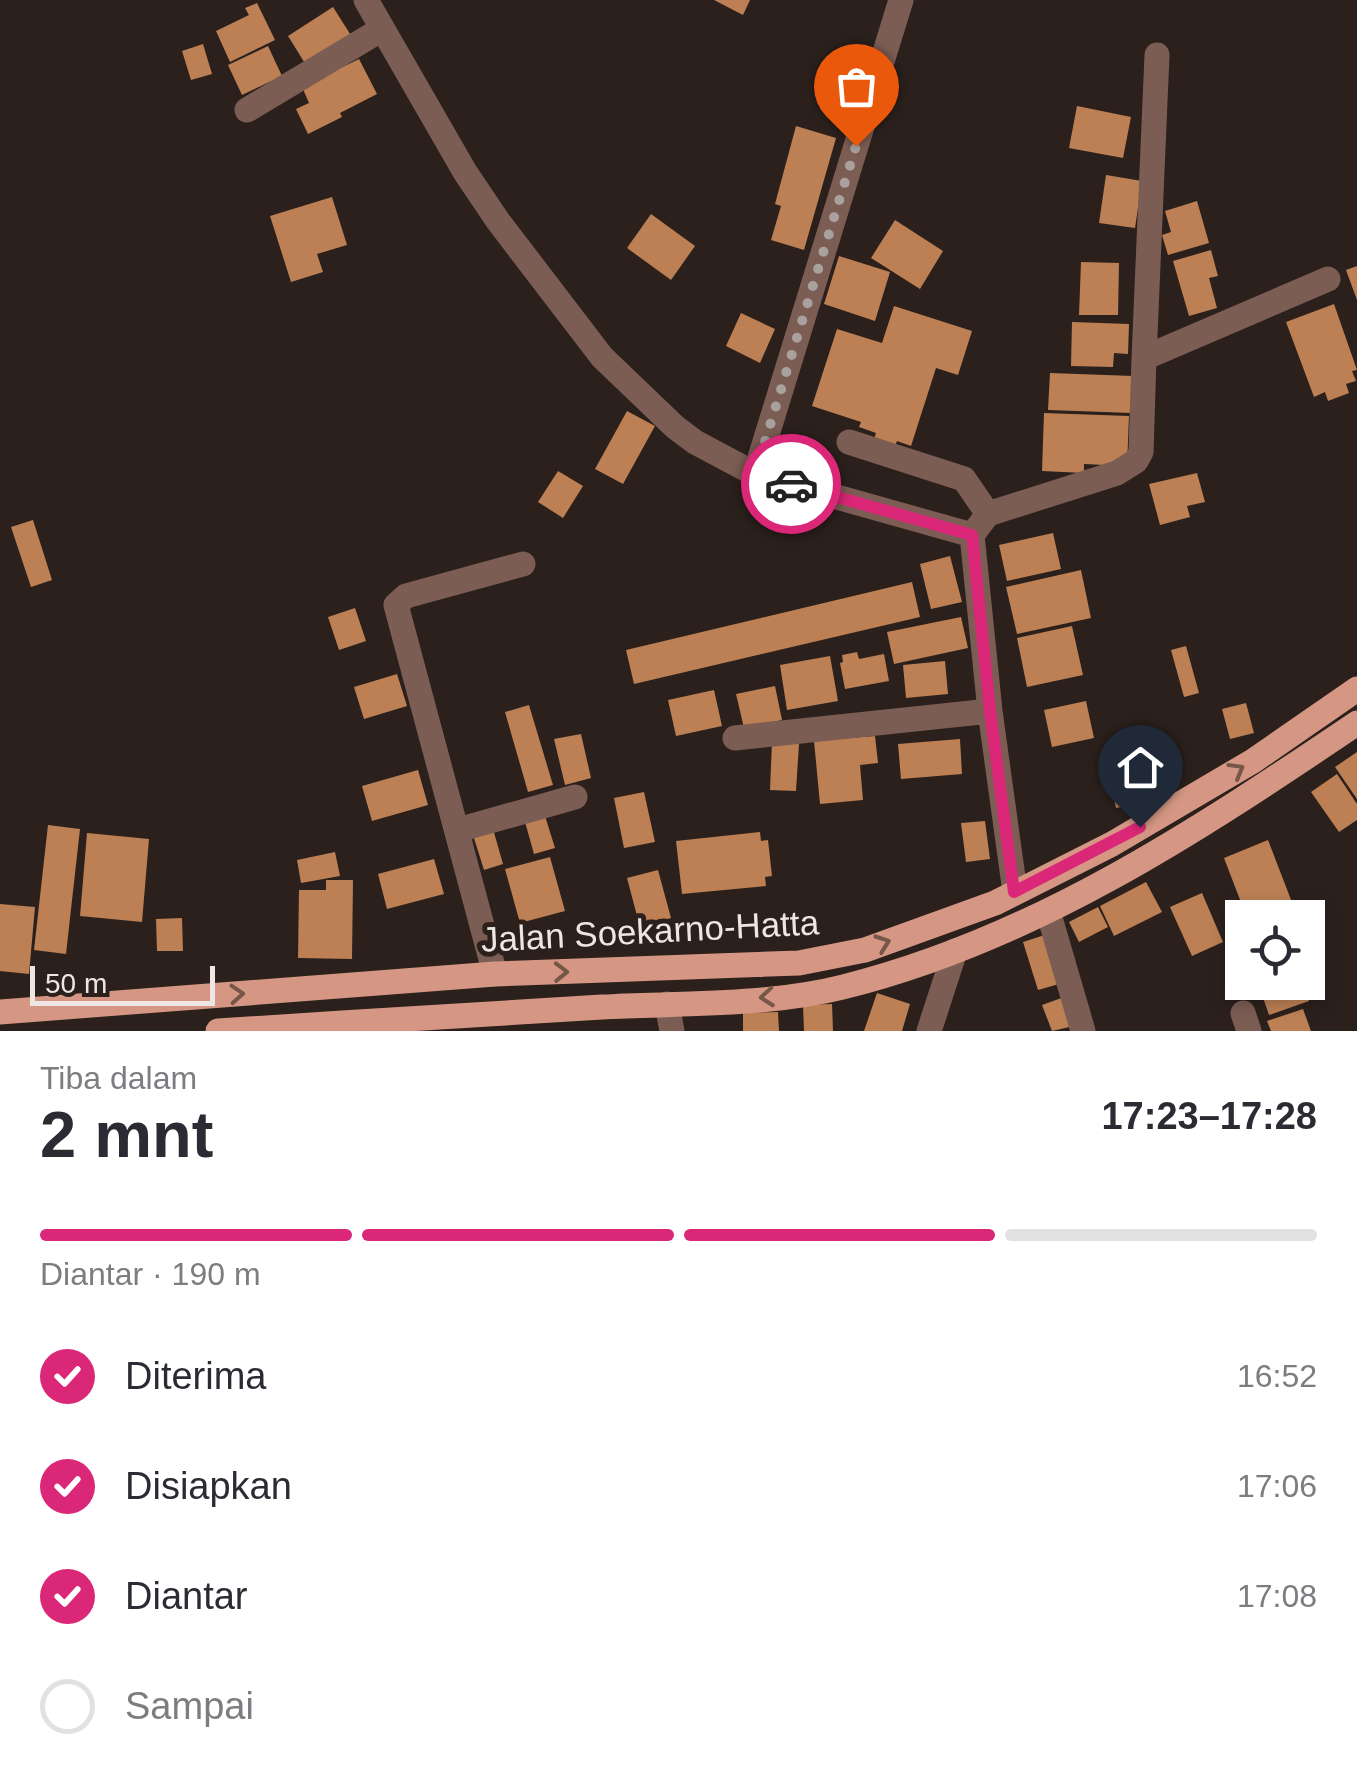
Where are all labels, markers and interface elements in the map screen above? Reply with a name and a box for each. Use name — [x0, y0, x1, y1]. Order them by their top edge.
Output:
pin — [814, 44, 899, 147]
icon: bag — [829, 59, 884, 114]
courier — [741, 434, 841, 534]
icon: car — [764, 457, 819, 512]
pin — [1098, 725, 1183, 828]
icon: home — [1113, 740, 1168, 795]
one-way arrow — [1226, 763, 1244, 782]
map controls — [1225, 900, 1325, 1000]
button: locate — [1225, 900, 1325, 1000]
street label: Jalan Soekarno-Hatta — [480, 902, 821, 959]
one-way arrow — [874, 934, 891, 955]
scale bar — [30, 961, 215, 1006]
one-way arrow — [553, 961, 569, 982]
text: 50 m — [45, 968, 107, 999]
one-way arrow — [229, 983, 245, 1005]
one-way arrow — [759, 985, 775, 1007]
text: Tiba dalam — [40, 1060, 197, 1096]
text: 17:23–17:28 — [1101, 1095, 1317, 1137]
text: 2 mnt — [40, 1098, 213, 1171]
text: Diantar · 190 m — [40, 1256, 261, 1292]
icon: check — [40, 1349, 95, 1404]
text: Diterima — [125, 1355, 266, 1397]
text: 16:52 — [1237, 1358, 1317, 1394]
icon: check — [40, 1459, 95, 1514]
text: Disiapkan — [125, 1465, 292, 1507]
text: 17:06 — [1237, 1468, 1317, 1504]
icon: check — [40, 1569, 95, 1624]
text: Diantar — [125, 1575, 248, 1617]
text: 17:08 — [1237, 1578, 1317, 1614]
text: Sampai — [125, 1685, 254, 1727]

